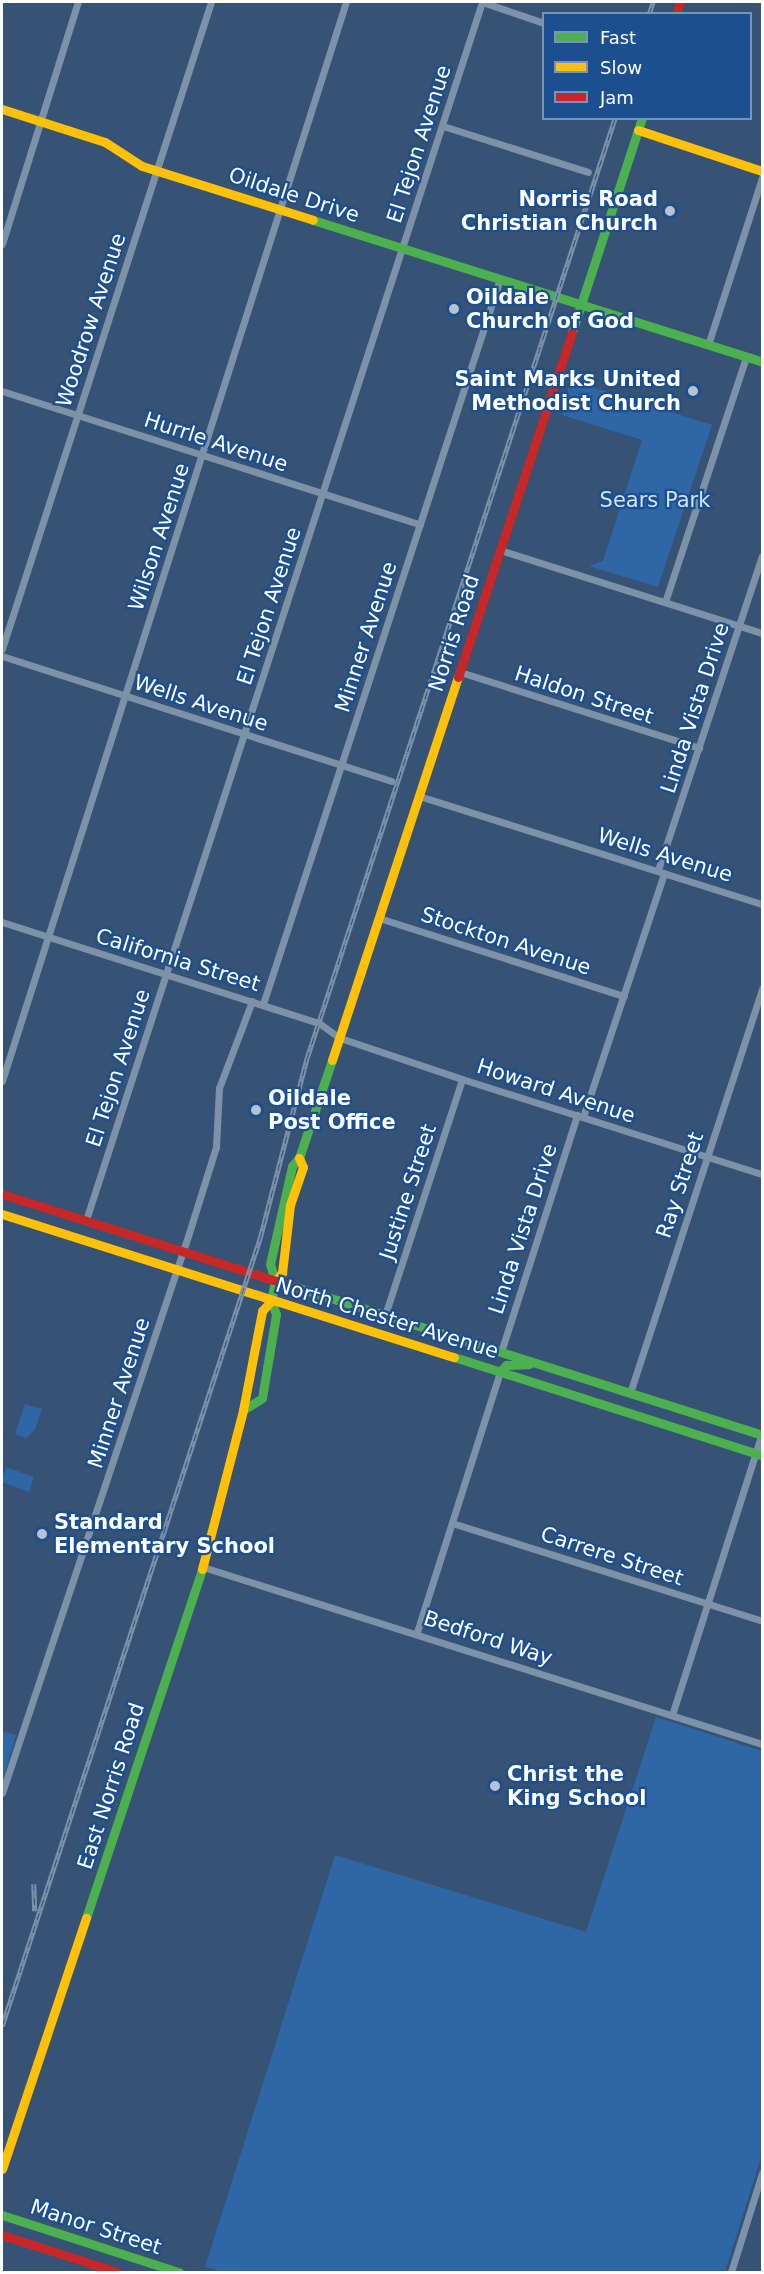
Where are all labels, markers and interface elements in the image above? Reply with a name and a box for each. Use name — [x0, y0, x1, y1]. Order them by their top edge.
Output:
legend — [542, 12, 752, 120]
text: Fast — [600, 27, 636, 48]
text: Slow — [600, 57, 642, 78]
street label: El Tejon Avenue — [382, 62, 456, 226]
text: Jam — [600, 87, 634, 108]
street label: Oildale Drive — [226, 162, 362, 228]
place label: Norris Road Christian Church — [461, 186, 658, 236]
marker: Norris Road Christian Church — [663, 204, 677, 218]
street label: Woodrow Avenue — [51, 230, 131, 410]
place label: Oildale Church of God — [466, 284, 634, 334]
marker: Oildale Church of God — [447, 302, 461, 316]
place label: Saint Marks United Methodist Church — [454, 366, 681, 416]
marker: Saint Marks United Methodist Church — [686, 384, 700, 398]
street label: Hurrle Avenue — [141, 407, 291, 477]
street label: Wilson Avenue — [123, 460, 195, 614]
park label: Sears Park — [600, 487, 710, 513]
street label: El Tejon Avenue — [232, 524, 306, 688]
street label: Minner Avenue — [330, 559, 402, 715]
street label: Norris Road — [423, 571, 485, 695]
street label: Linda Vista Drive — [655, 619, 735, 797]
street label: Haldon Street — [511, 661, 657, 729]
street label: Wells Avenue — [131, 669, 271, 737]
street label: Wells Avenue — [594, 823, 736, 887]
street label: Stockton Avenue — [418, 902, 594, 980]
street label: California Street — [93, 923, 263, 997]
street label: El Tejon Avenue — [81, 986, 155, 1150]
street label: Howard Avenue — [474, 1054, 638, 1128]
place label: Oildale Post Office — [268, 1085, 396, 1135]
marker: Oildale Post Office — [249, 1103, 263, 1117]
street label: Justine Street — [374, 1121, 442, 1263]
street label: Ray Street — [651, 1129, 709, 1241]
street label: Linda Vista Drive — [483, 1140, 563, 1318]
street label: North Chester Avenue — [273, 1272, 501, 1364]
street label: Minner Avenue — [83, 1315, 155, 1471]
place label: Standard Elementary School — [54, 1509, 275, 1559]
street label: Carrere Street — [538, 1521, 686, 1591]
marker: Standard Elementary School — [35, 1527, 49, 1541]
street label: Bedford Way — [420, 1605, 556, 1671]
street label: East Norris Road — [72, 1700, 150, 1872]
place label: Christ the King School — [507, 1761, 646, 1811]
marker: Christ the King School — [488, 1779, 502, 1793]
street label: Manor Street — [27, 2194, 165, 2260]

